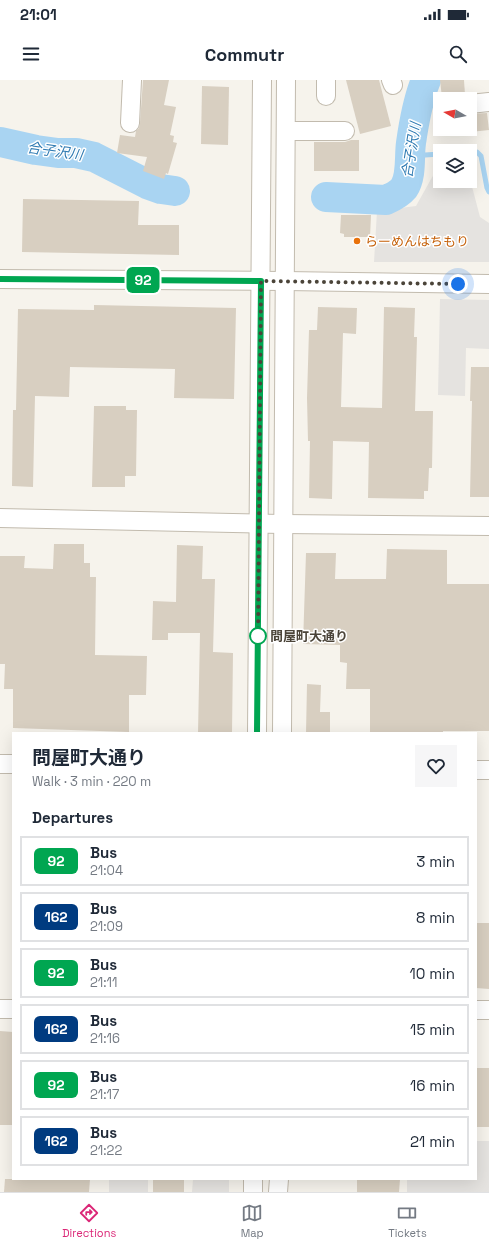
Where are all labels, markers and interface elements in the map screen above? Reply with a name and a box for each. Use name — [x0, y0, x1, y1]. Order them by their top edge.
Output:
text: 21:01 — [20, 5, 57, 24]
icon: menu — [20, 43, 42, 65]
text: Commutr — [205, 43, 284, 66]
icon: search — [447, 43, 469, 65]
north arrow — [433, 92, 477, 136]
map controls — [433, 92, 477, 188]
water label: 合子沢川 — [398, 119, 425, 179]
water label: 合子沢川 — [26, 138, 86, 164]
button: layers — [433, 144, 477, 188]
place label: らーめんはちもり — [365, 233, 469, 250]
marker: らーめんはちもり — [352, 236, 362, 246]
line badge: 92 — [125, 267, 161, 293]
text: 92 — [135, 271, 151, 289]
your location — [448, 274, 468, 294]
marker: 問屋町大通り — [249, 627, 267, 645]
place label: 問屋町大通り — [270, 628, 348, 645]
text: 問屋町大通り — [32, 745, 146, 770]
button: heart — [415, 745, 457, 787]
text: Walk · 3 min · 220 m — [32, 773, 151, 790]
text: Departures — [32, 808, 113, 827]
text: Bus — [90, 843, 117, 862]
text: 92 — [48, 852, 64, 870]
text: 3 min — [416, 852, 455, 871]
text: 21:04 — [90, 862, 123, 879]
text: Bus — [90, 899, 117, 918]
text: 162 — [44, 908, 68, 926]
text: 8 min — [416, 908, 455, 927]
text: 21:09 — [90, 918, 123, 935]
text: Bus — [90, 955, 117, 974]
text: 92 — [48, 964, 64, 982]
text: 10 min — [409, 964, 455, 983]
text: 21:11 — [90, 974, 117, 991]
text: Bus — [90, 1011, 117, 1030]
text: 162 — [44, 1020, 68, 1038]
text: 15 min — [410, 1020, 455, 1039]
text: 21:16 — [90, 1030, 120, 1047]
text: Bus — [90, 1067, 117, 1086]
text: 92 — [48, 1076, 64, 1094]
text: 16 min — [410, 1076, 455, 1095]
text: 21:17 — [90, 1086, 119, 1103]
text: Bus — [90, 1123, 117, 1142]
text: 162 — [44, 1132, 68, 1150]
text: 21 min — [410, 1132, 455, 1151]
text: 21:22 — [90, 1142, 122, 1159]
tab: Directions — [62, 1202, 116, 1240]
tab: Map — [241, 1202, 264, 1240]
tab: Tickets — [388, 1202, 427, 1240]

